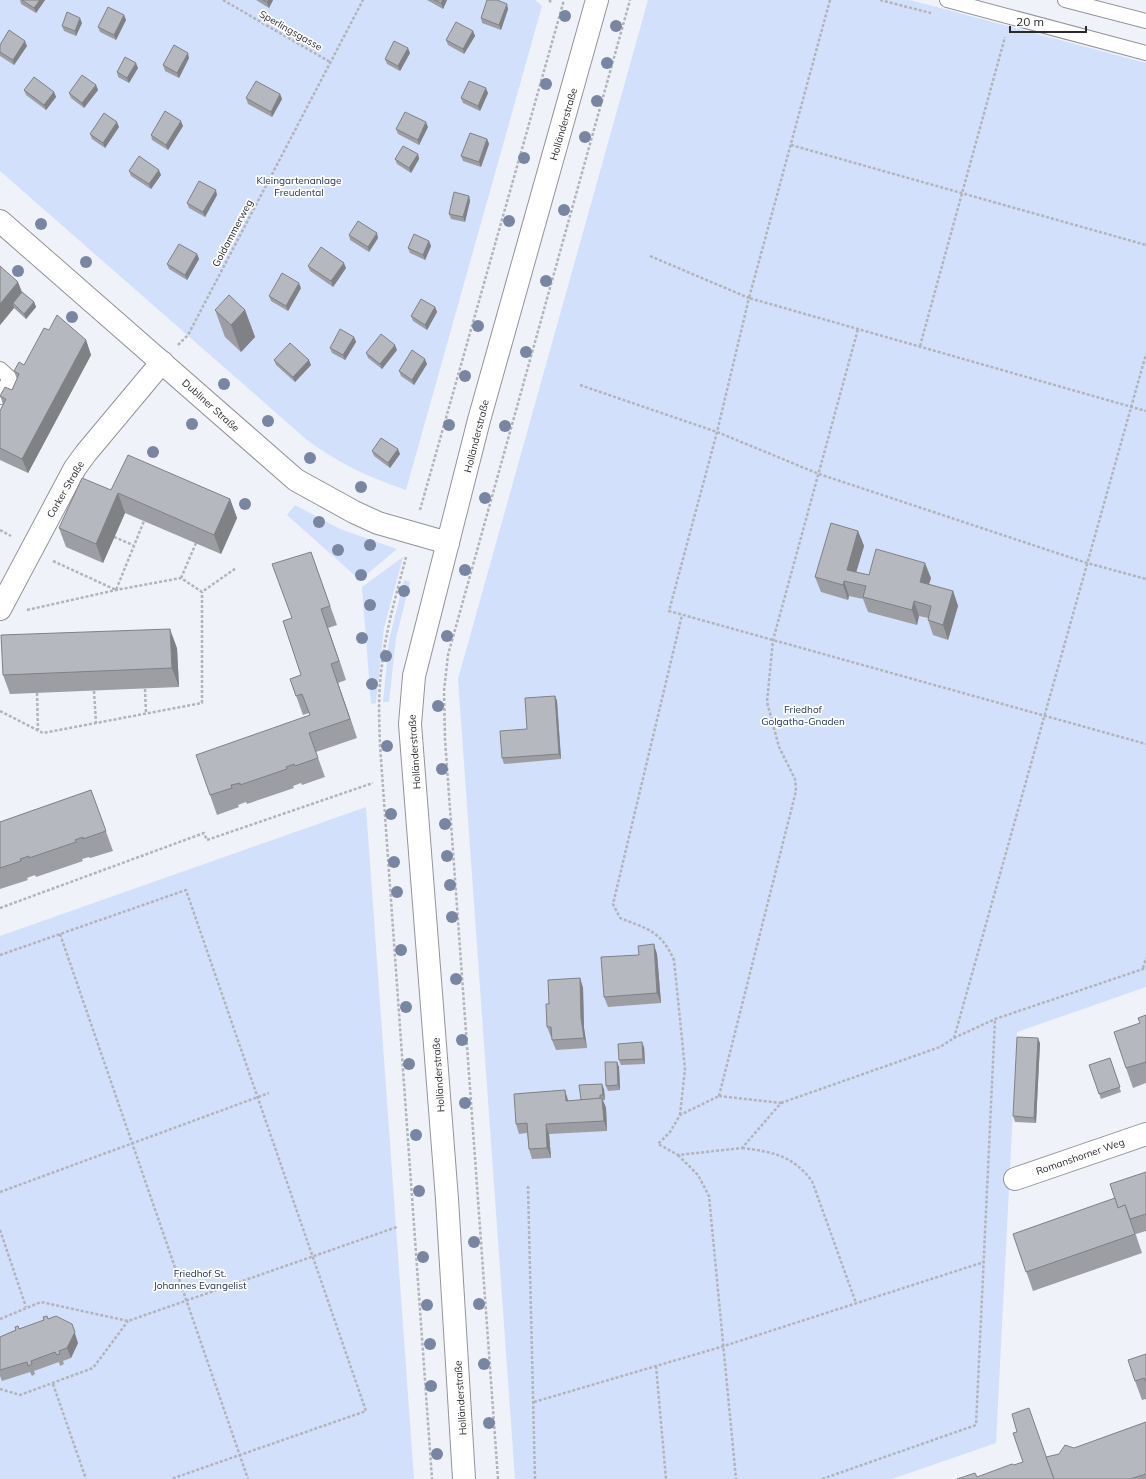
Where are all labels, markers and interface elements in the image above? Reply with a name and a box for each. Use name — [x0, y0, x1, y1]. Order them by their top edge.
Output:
street label: Sperlingsgasse — [257, 7, 324, 54]
scale bar — [1010, 8, 1086, 34]
text: 20 m — [1016, 14, 1044, 29]
street label: Holländerstraße — [547, 86, 580, 162]
park label: Kleingartenanlage Freudental — [257, 174, 341, 199]
street label: Goldammerweg — [209, 197, 256, 269]
street label: Dubliner Straße — [179, 376, 242, 434]
street label: Holländerstraße — [461, 398, 492, 474]
street label: Corker Straße — [44, 458, 87, 520]
park label: Friedhof Golgatha-Gnaden — [761, 703, 845, 728]
street label: Holländerstraße — [405, 714, 424, 790]
street label: Holländerstraße — [429, 1037, 448, 1113]
street label: Romanshorner Weg — [1034, 1135, 1126, 1178]
park label: Friedhof St. Johannes Evangelist — [153, 1267, 247, 1292]
street label: Holländerstraße — [451, 1360, 470, 1436]

